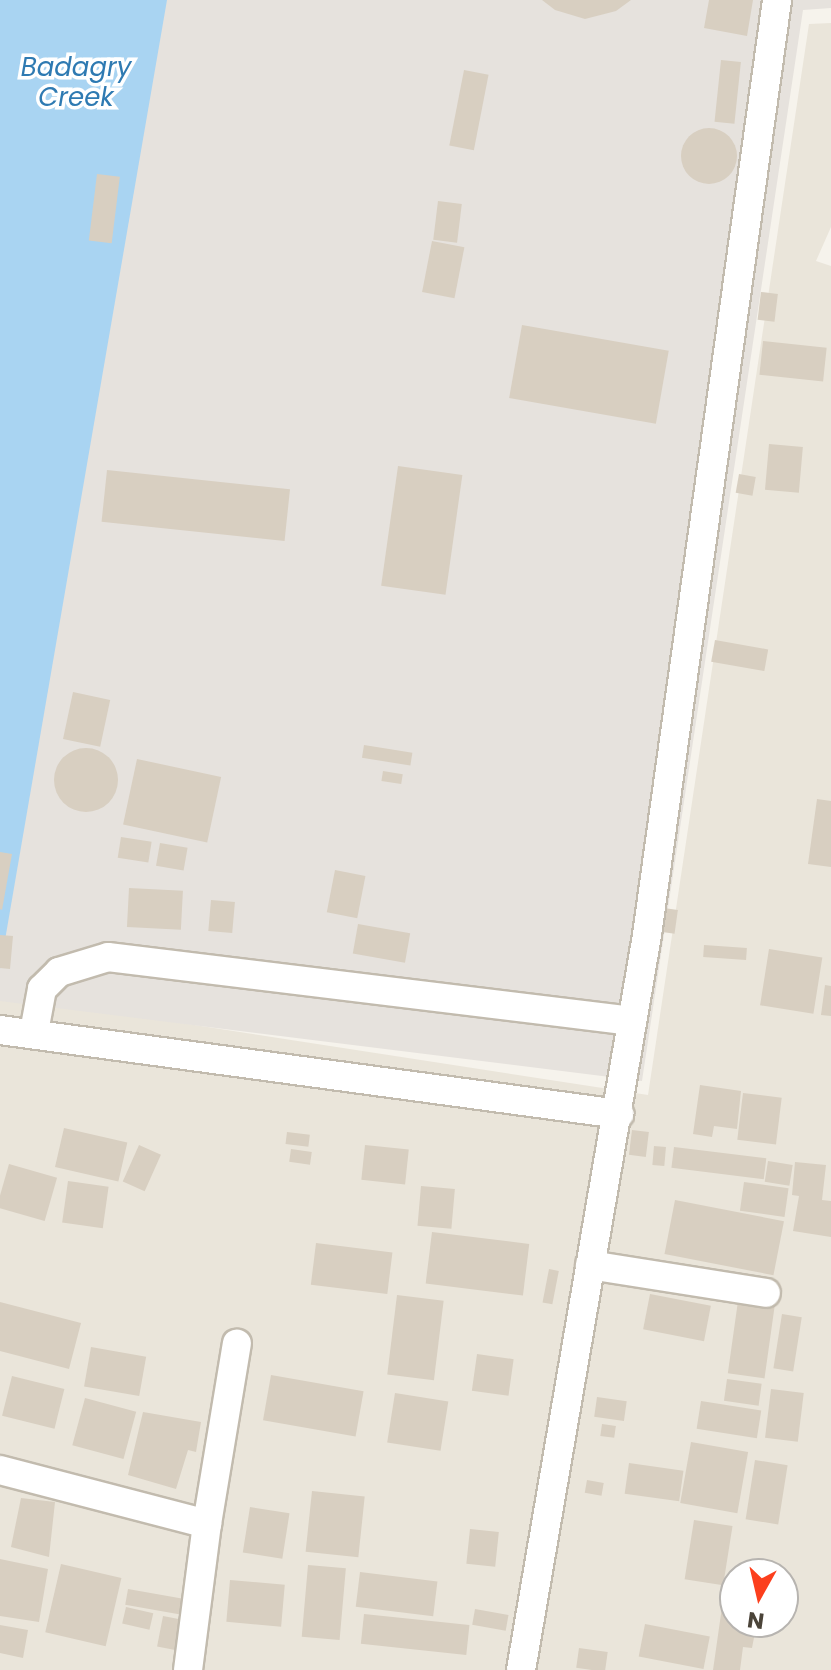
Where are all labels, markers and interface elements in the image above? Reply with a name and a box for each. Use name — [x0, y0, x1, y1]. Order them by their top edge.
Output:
water label: Badagry Creek — [21, 52, 131, 114]
north arrow — [719, 1558, 799, 1638]
text: N — [746, 1604, 766, 1637]

